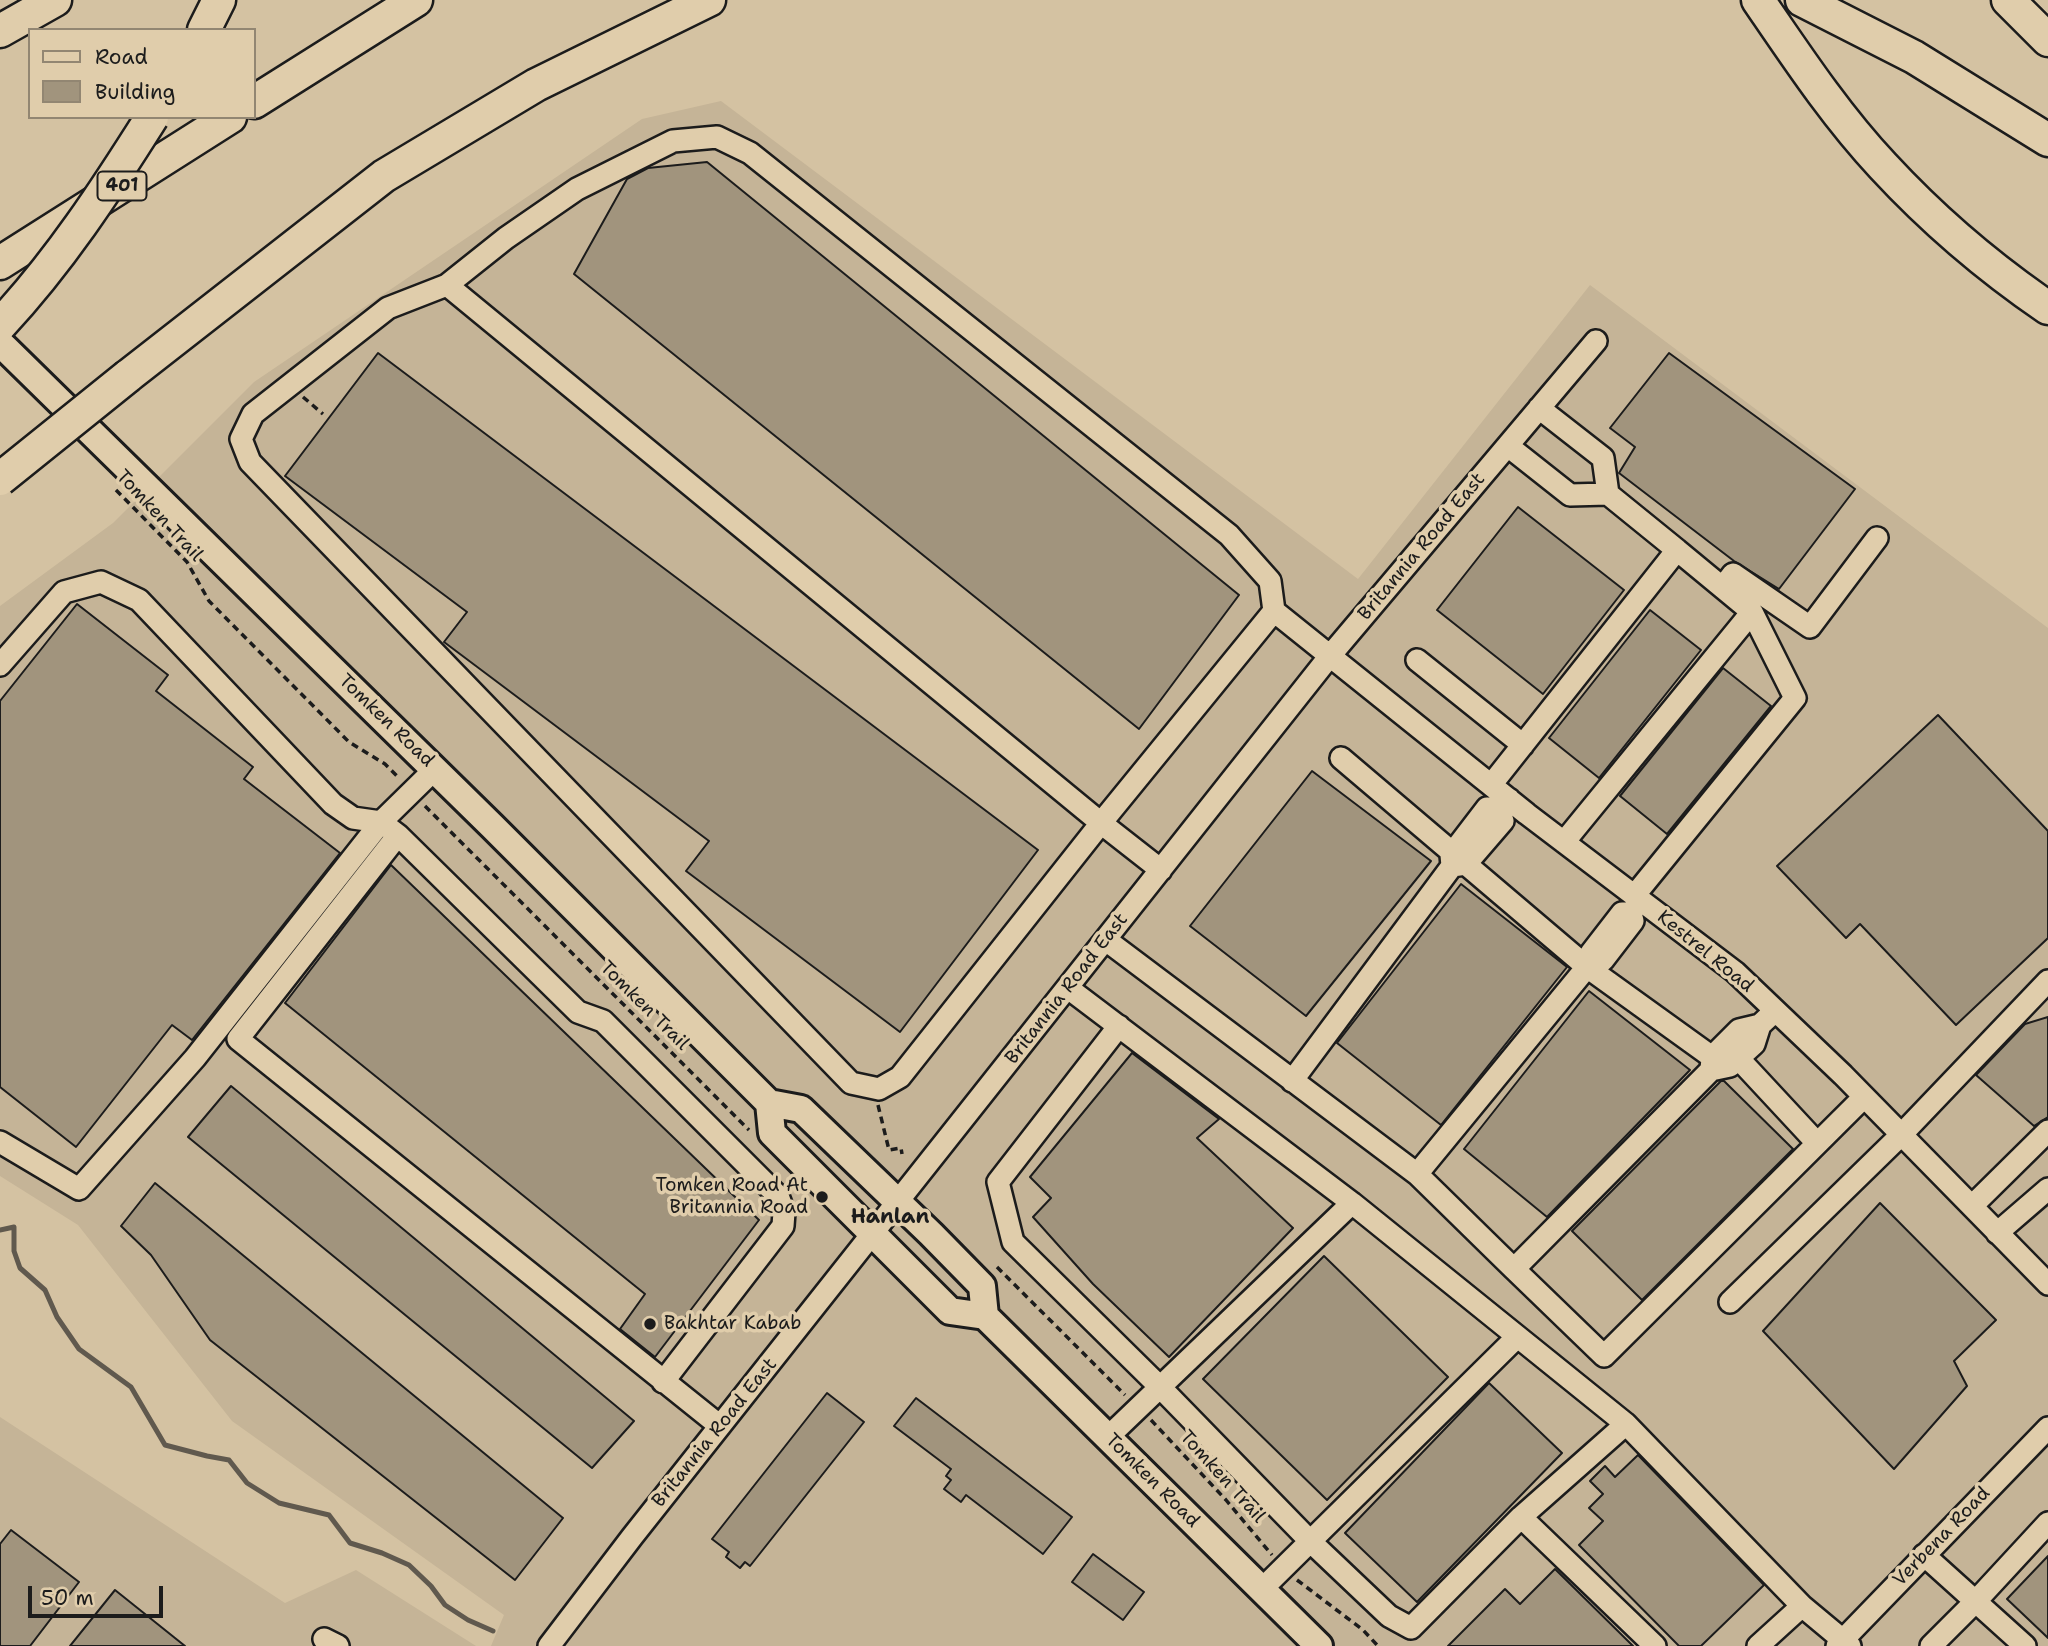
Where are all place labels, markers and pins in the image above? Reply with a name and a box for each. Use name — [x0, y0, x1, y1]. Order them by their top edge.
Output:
place label: Tomken Road At Britannia Road — [655, 1175, 808, 1219]
marker: Tomken Road At Britannia Road — [814, 1189, 830, 1205]
place label: Bakhtar Kabab — [664, 1313, 801, 1335]
marker: Bakhtar Kabab — [642, 1316, 658, 1332]

